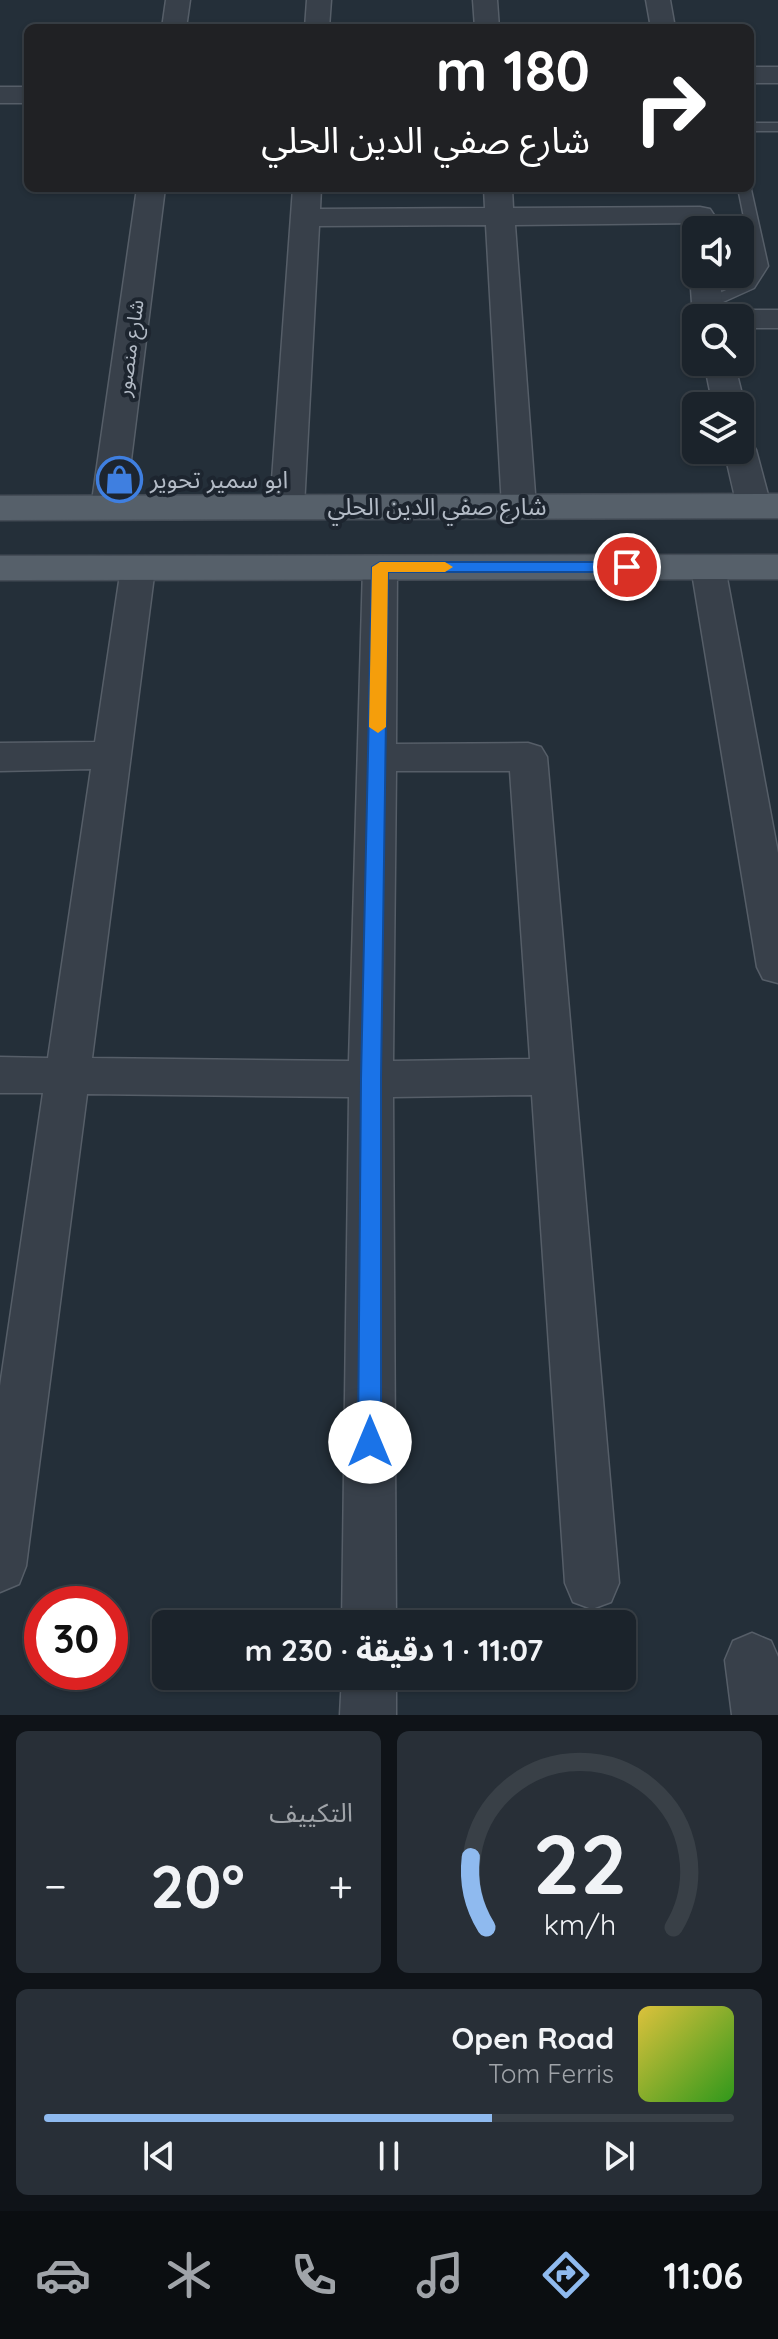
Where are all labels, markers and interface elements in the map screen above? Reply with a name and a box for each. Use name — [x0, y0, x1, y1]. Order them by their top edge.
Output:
text: 180 m — [436, 35, 590, 105]
icon: right — [618, 56, 722, 160]
text: شارع صفي الدين الحلي — [261, 117, 590, 162]
map controls — [682, 216, 754, 464]
button: sound — [682, 216, 754, 288]
street label: شارع منصور — [110, 298, 152, 399]
button: search — [682, 304, 754, 376]
button: layers — [682, 392, 754, 464]
shop icon: ابو سمير تحوير — [95, 456, 143, 504]
place label: ابو سمير تحوير — [149, 464, 288, 494]
street label: شارع صفي الدين الحلي — [327, 491, 547, 526]
pin — [593, 533, 661, 601]
icon: arrive — [605, 545, 649, 589]
position arrow — [328, 1400, 412, 1484]
speed limit sign: 30 — [24, 1586, 128, 1690]
text: 11:07 · 1 دقيقة · 230 m — [245, 1631, 543, 1669]
text: التكييف — [269, 1796, 353, 1829]
text: 22 — [532, 1811, 627, 1915]
text: 20° — [150, 1848, 245, 1923]
text: − — [44, 1858, 67, 1913]
text: + — [328, 1858, 353, 1913]
text: km/h — [543, 1906, 616, 1942]
text: Open Road — [452, 2019, 614, 2057]
text: Tom Ferris — [488, 2057, 614, 2090]
icon: previous — [137, 2134, 181, 2178]
icon: pause — [367, 2134, 411, 2178]
icon: next — [597, 2134, 641, 2178]
icon: car — [35, 2247, 91, 2303]
icon: climate — [161, 2247, 217, 2303]
icon: phone — [286, 2247, 342, 2303]
icon: music — [412, 2247, 468, 2303]
icon: directions — [538, 2247, 594, 2303]
text: 11:06 — [663, 2253, 743, 2298]

